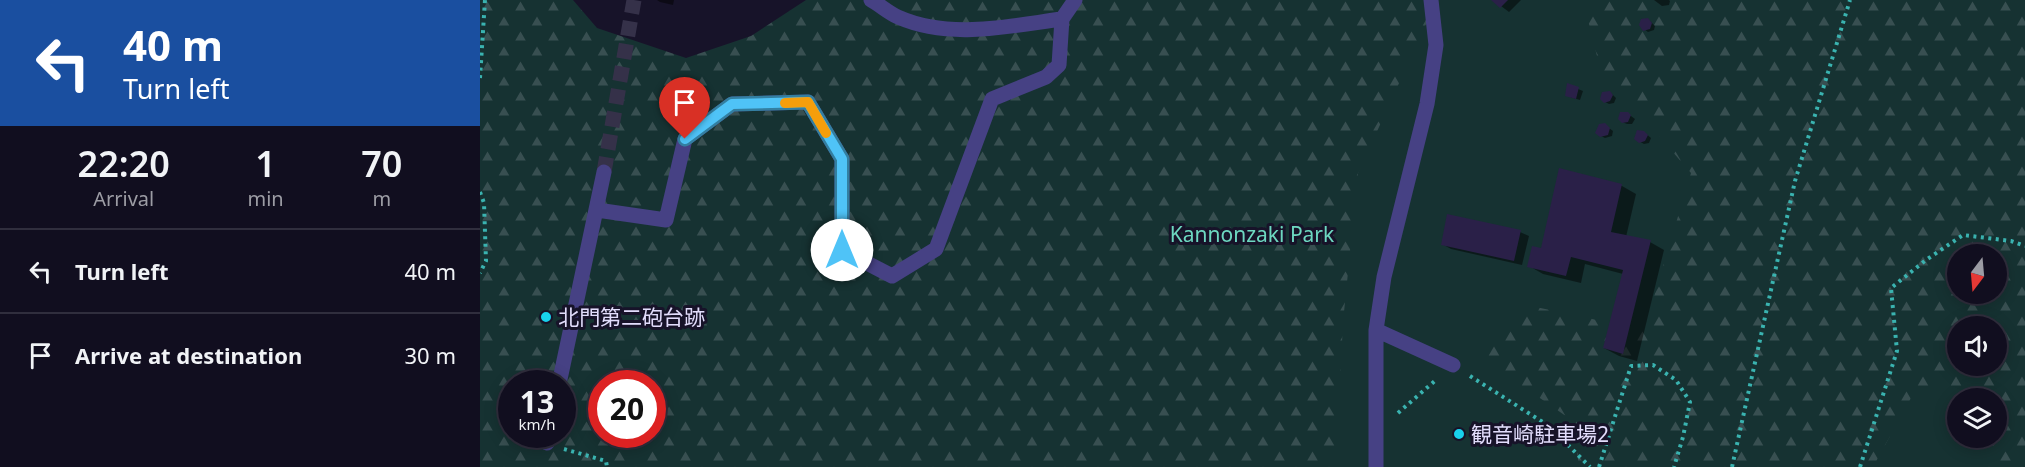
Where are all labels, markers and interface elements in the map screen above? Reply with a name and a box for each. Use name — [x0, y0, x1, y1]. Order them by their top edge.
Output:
text: 40 m — [123, 16, 223, 73]
icon: left — [24, 24, 102, 102]
text: Turn left — [123, 70, 229, 107]
pin — [659, 77, 710, 139]
icon: arrive — [668, 86, 701, 119]
text: 22:20 — [78, 139, 170, 188]
text: 1 — [255, 139, 276, 188]
text: 70 — [361, 139, 402, 188]
text: Arrival — [93, 185, 154, 212]
text: min — [247, 185, 284, 212]
text: m — [372, 185, 391, 212]
position arrow — [810, 218, 874, 282]
park label: Kannonzaki Park — [1170, 220, 1335, 248]
north arrow — [1947, 244, 2007, 304]
map controls — [1947, 244, 2007, 448]
icon: left — [24, 255, 57, 288]
text: Turn left — [75, 256, 169, 286]
text: 40 m — [405, 256, 456, 286]
place label: 北門第二砲台跡 — [558, 303, 705, 331]
marker: 北門第二砲台跡 — [539, 310, 553, 324]
button: sound — [1947, 316, 2007, 376]
icon: arrive — [24, 339, 57, 372]
text: Arrive at destination — [75, 340, 302, 370]
text: 30 m — [405, 340, 456, 370]
speed limit sign: 20 — [588, 370, 666, 448]
text: 13 — [520, 381, 554, 422]
button: layers — [1947, 388, 2007, 448]
text: km/h — [519, 414, 555, 434]
place label: 観音崎駐車場2 — [1471, 420, 1609, 448]
marker: 観音崎駐車場2 — [1452, 427, 1466, 441]

